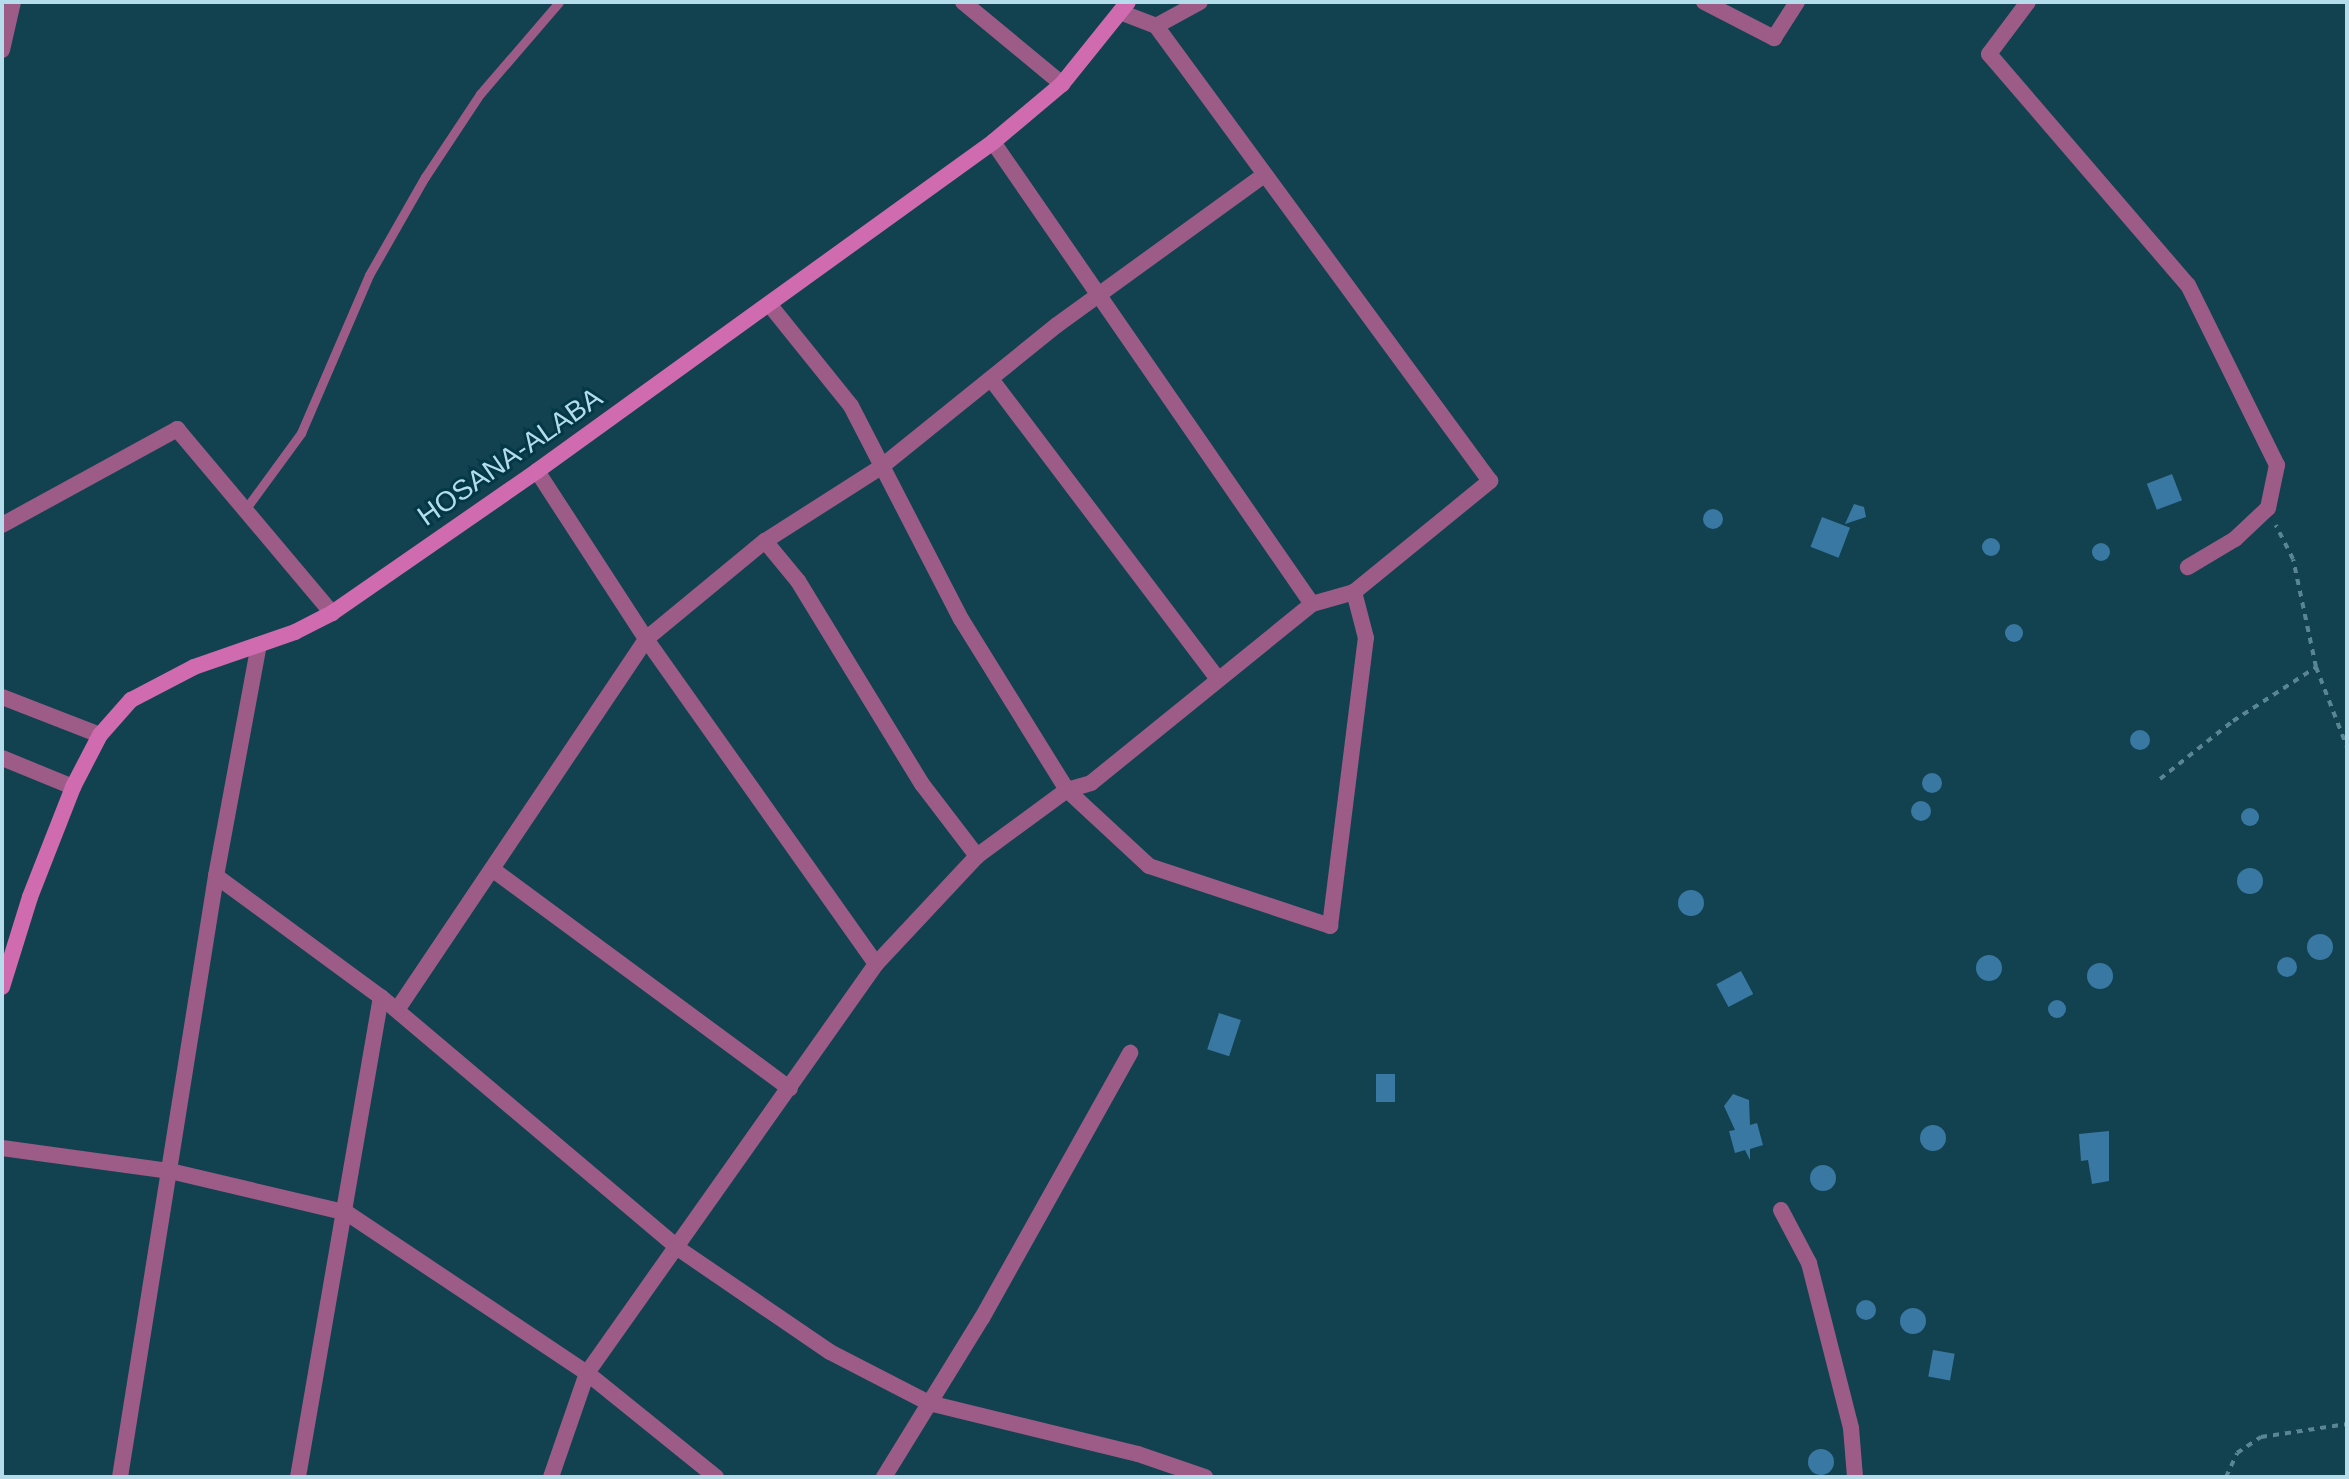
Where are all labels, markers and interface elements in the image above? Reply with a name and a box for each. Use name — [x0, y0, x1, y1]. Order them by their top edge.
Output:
street label: HOSANA-ALABA — [411, 381, 609, 533]

